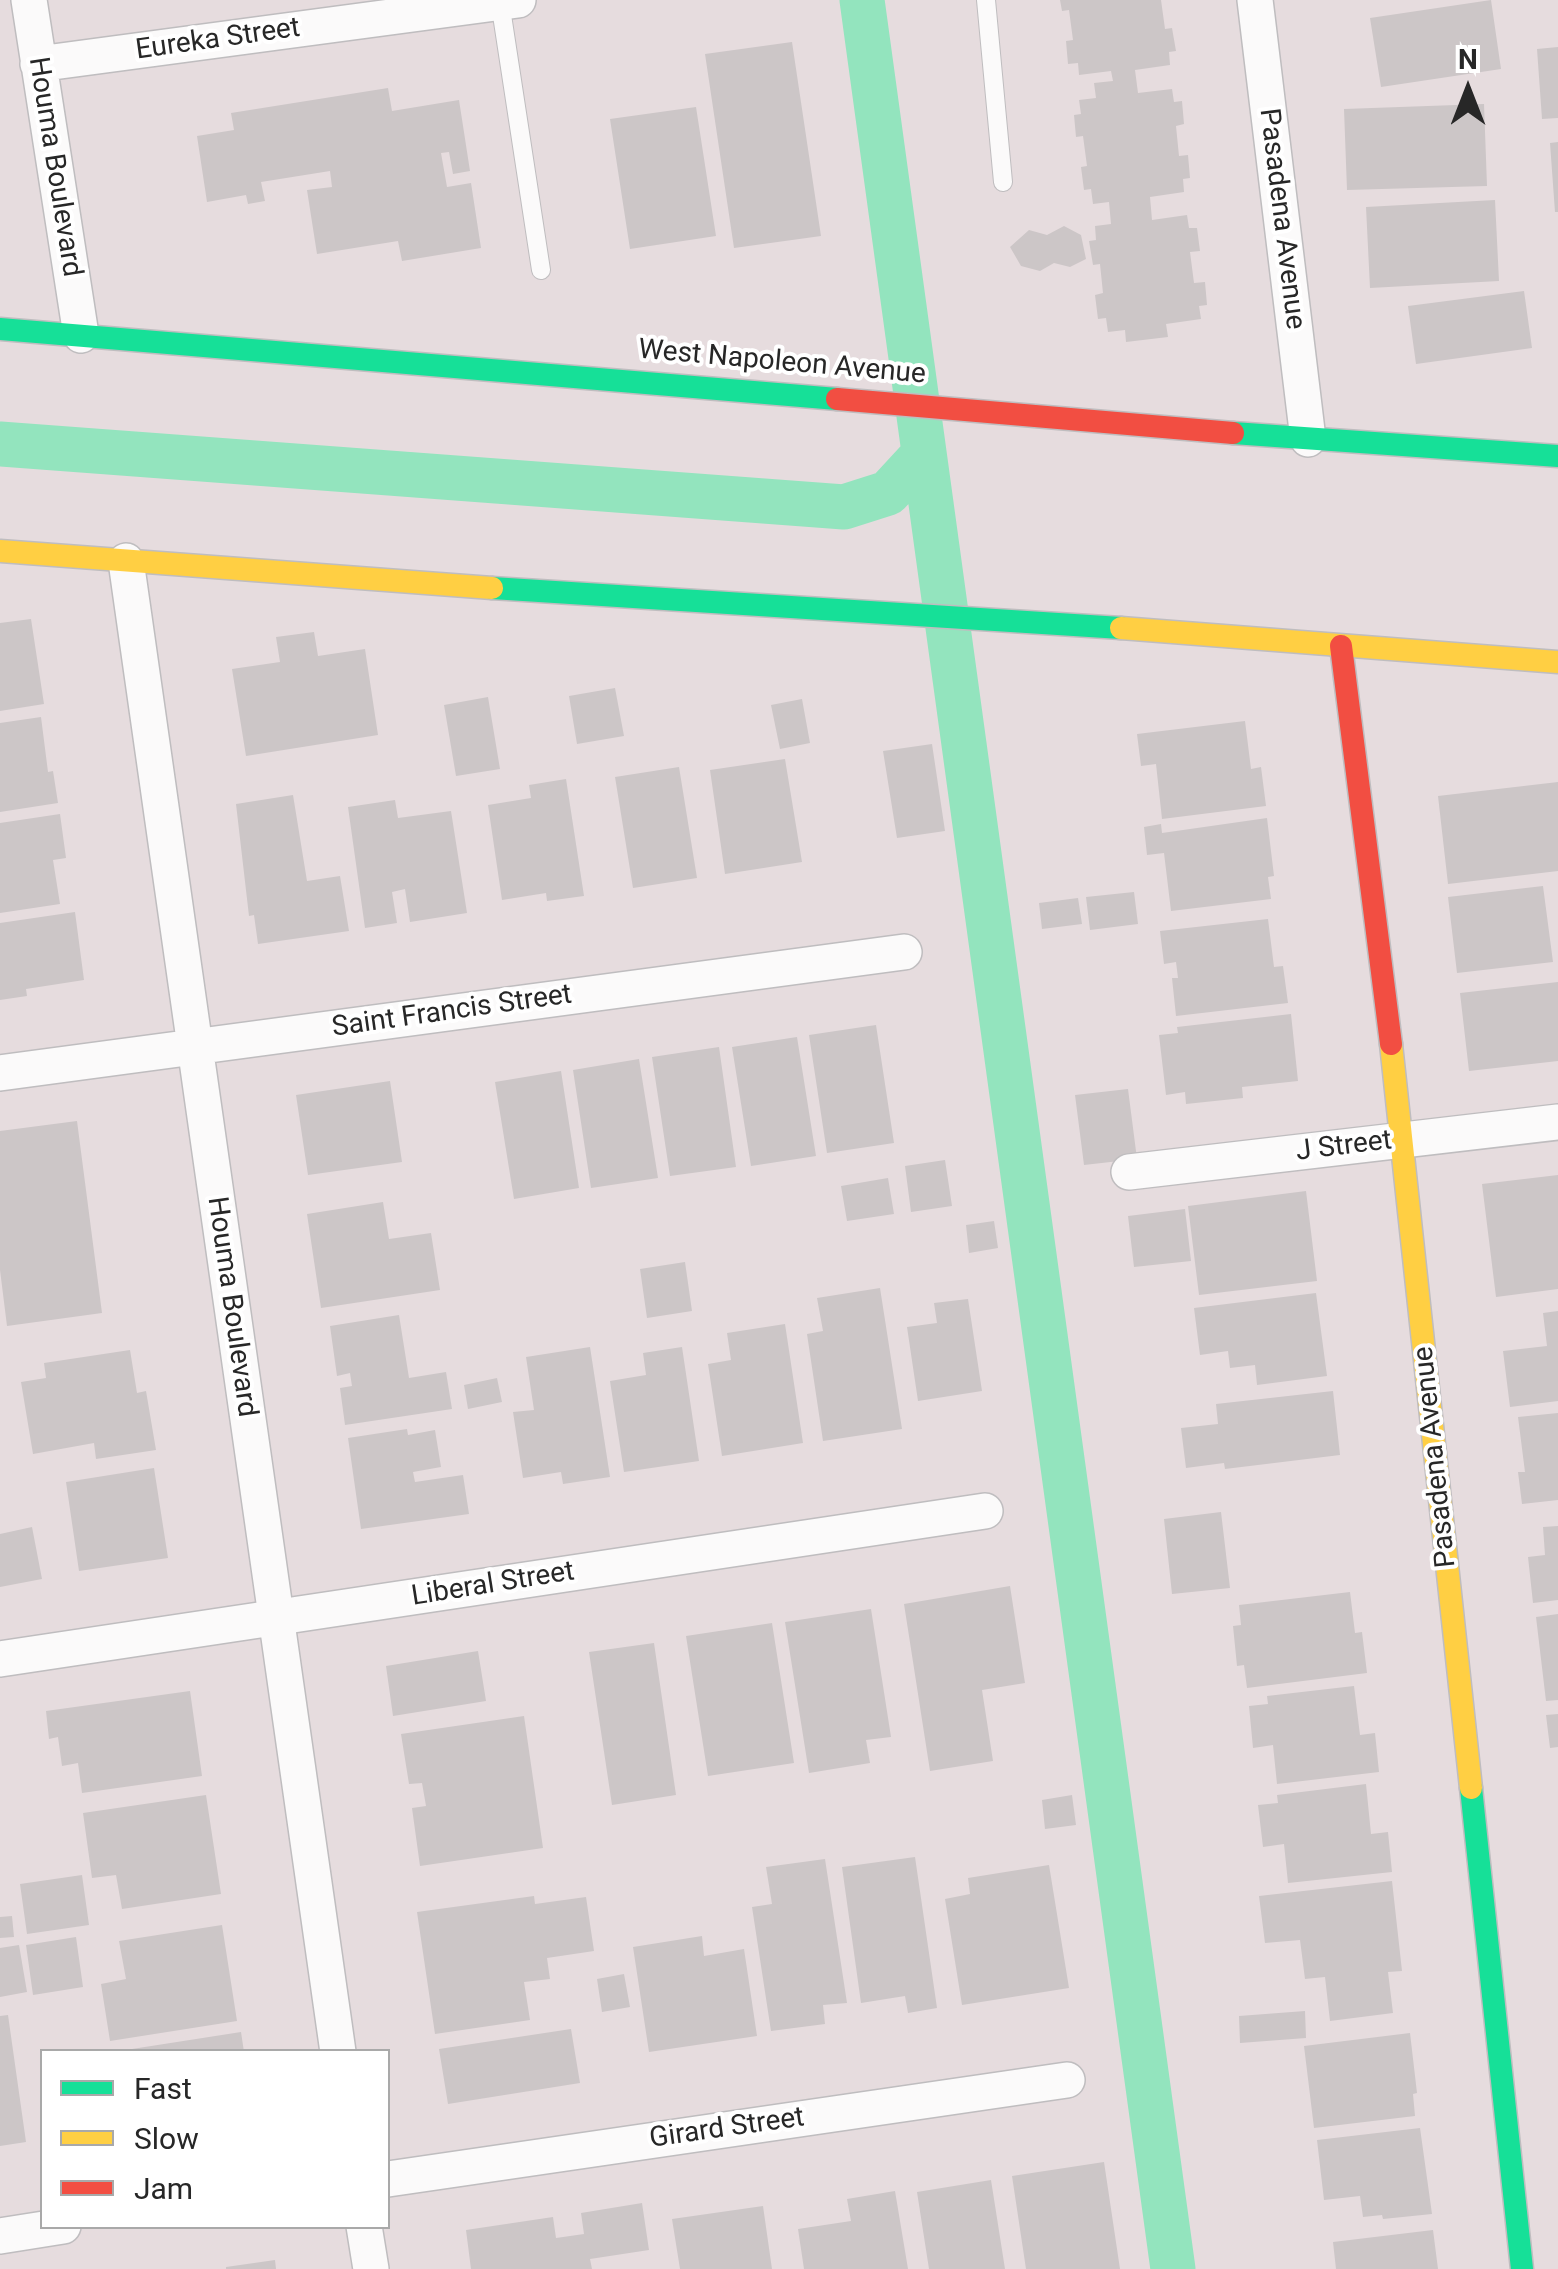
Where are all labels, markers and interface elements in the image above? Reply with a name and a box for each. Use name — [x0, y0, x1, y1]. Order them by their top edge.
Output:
street label: Eureka Street — [134, 12, 302, 68]
north arrow — [1418, 40, 1518, 140]
text: N — [1458, 43, 1478, 76]
street label: Houma Boulevard — [20, 55, 88, 279]
street label: Pasadena Avenue — [1251, 107, 1311, 331]
street label: West Napoleon Avenue — [637, 334, 927, 392]
street label: Saint Francis Street — [330, 979, 574, 1045]
street label: J Street — [1294, 1124, 1394, 1170]
street label: Houma Boulevard — [199, 1195, 263, 1419]
street label: Pasadena Avenue — [1408, 1345, 1464, 1569]
street label: Liberal Street — [409, 1556, 577, 1614]
legend — [40, 2049, 390, 2229]
text: Fast — [134, 2071, 192, 2106]
street label: Girard Street — [647, 2102, 807, 2156]
text: Slow — [134, 2121, 199, 2156]
text: Jam — [134, 2171, 193, 2206]

